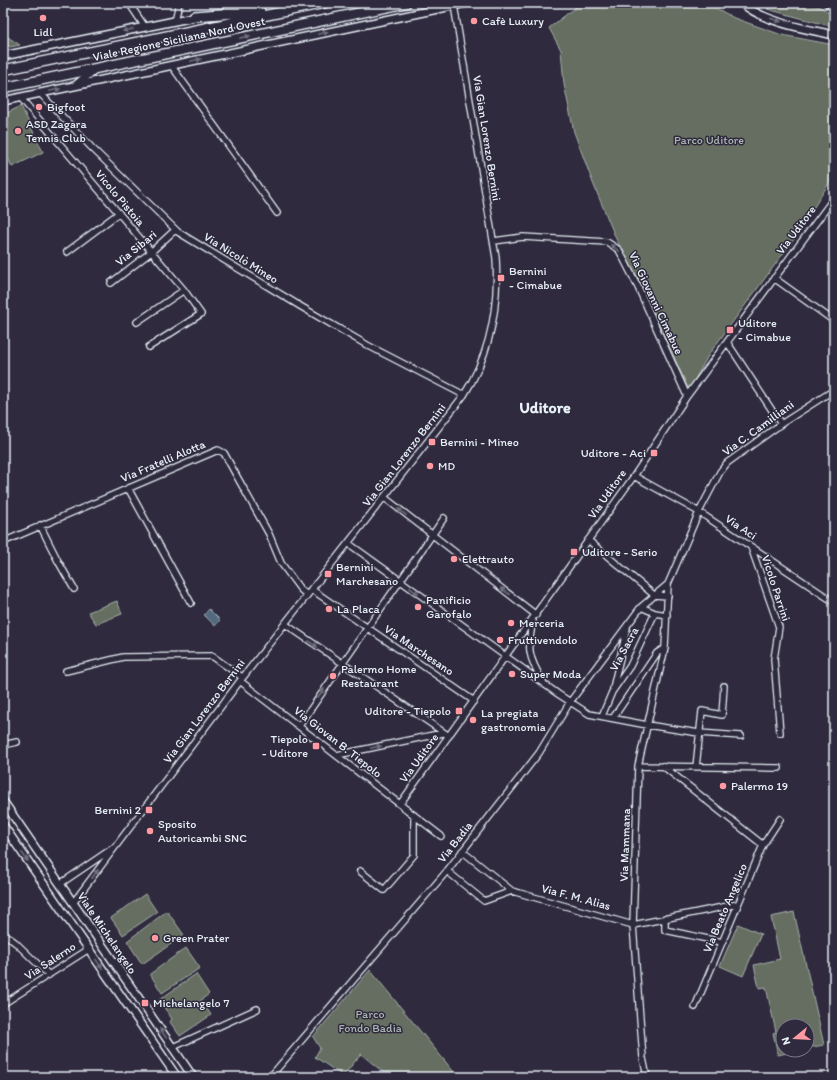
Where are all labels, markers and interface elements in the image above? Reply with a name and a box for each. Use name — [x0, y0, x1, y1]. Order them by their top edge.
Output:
marker: Lidl — [38, 13, 48, 23]
street label: Viale Regione Siciliana Nord Ovest — [91, 14, 267, 64]
place label: Cafè Luxury — [482, 14, 544, 28]
marker: Cafè Luxury — [469, 16, 479, 26]
one-way arrow — [771, 17, 783, 23]
place label: Lidl — [33, 25, 53, 39]
one-way arrow — [122, 28, 134, 34]
one-way arrow — [317, 30, 329, 36]
one-way arrow — [239, 34, 251, 40]
one-way arrow — [190, 57, 202, 63]
street label: Via Gian Lorenzo Bernini — [470, 74, 504, 202]
one-way arrow — [49, 86, 61, 92]
place label: Bigfoot — [47, 100, 86, 114]
marker: Bigfoot — [34, 102, 44, 112]
place label: ASD Zagara Tennis Club — [26, 117, 87, 145]
marker: ASD Zagara Tennis Club — [13, 126, 23, 136]
park label: Parco Uditore — [674, 133, 744, 147]
street label: Vicolo Pistoia — [92, 167, 148, 230]
street label: Via Uditore — [773, 203, 819, 257]
street label: Via Sibari — [113, 227, 159, 269]
street label: Via Nicolò Mineo — [201, 230, 281, 286]
one-way arrow — [610, 244, 621, 252]
street label: Via Giovanni Cimabue — [626, 249, 686, 357]
place label: Bernini - Cimabue — [509, 264, 562, 292]
marker: Bernini - Cimabue — [496, 273, 506, 283]
place label: Uditore - Cimabue — [738, 316, 791, 344]
marker: Uditore - Cimabue — [725, 325, 735, 335]
street label: Via C. Camilliani — [719, 397, 797, 459]
district label: Uditore — [519, 398, 571, 417]
street label: Via Gian Lorenzo Bernini — [359, 401, 449, 509]
place label: Bernini - Mineo — [440, 435, 519, 449]
street label: Via Fratelli Alotta — [119, 437, 208, 485]
marker: Bernini - Mineo — [427, 437, 437, 447]
place label: Uditore - Aci — [581, 446, 646, 460]
marker: Uditore - Aci — [649, 448, 659, 458]
place label: MD — [438, 459, 455, 473]
marker: MD — [425, 461, 435, 471]
street label: Via Uditore — [585, 466, 629, 522]
one-way arrow — [396, 507, 407, 516]
street label: Via Aci — [723, 511, 759, 543]
place label: Uditore - Serio — [582, 545, 657, 559]
marker: Uditore - Serio — [569, 547, 579, 557]
place label: Elettrauto — [462, 552, 514, 566]
street label: Vicolo Parrini — [759, 553, 793, 623]
marker: Elettrauto — [449, 554, 459, 564]
place label: Bernini Marchesano — [336, 560, 398, 588]
marker: Bernini Marchesano — [323, 569, 333, 579]
one-way arrow — [408, 587, 419, 595]
one-way arrow — [499, 587, 510, 596]
place label: Panificio Garofalo — [426, 593, 472, 621]
place label: La Placa — [337, 602, 381, 616]
marker: Panificio Garofalo — [413, 602, 423, 612]
marker: La Placa — [324, 604, 334, 614]
place label: Merceria — [519, 616, 565, 630]
marker: Merceria — [506, 618, 516, 628]
street label: Via Marchesano — [382, 622, 456, 678]
street label: Via Sacra — [607, 624, 642, 674]
place label: Fruttivendolo — [508, 633, 577, 647]
marker: Fruttivendolo — [495, 635, 505, 645]
one-way arrow — [308, 640, 318, 648]
street label: Via Gian Lorenzo Bernini — [160, 656, 248, 766]
place label: Palermo Home Restaurant — [341, 662, 417, 690]
place label: Super Moda — [520, 667, 582, 681]
marker: Super Moda — [507, 669, 517, 679]
marker: Palermo Home Restaurant — [328, 671, 338, 681]
one-way arrow — [317, 688, 325, 699]
street label: Via Giovan B. Tiepolo — [291, 703, 385, 781]
place label: Uditore - Tiepolo — [365, 704, 451, 718]
marker: Uditore - Tiepolo — [454, 706, 464, 716]
place label: La pregiata gastronomia — [481, 706, 546, 734]
marker: La pregiata gastronomia — [468, 715, 478, 725]
street label: Via Uditore — [396, 730, 442, 785]
place label: Tiepolo - Uditore — [262, 732, 308, 760]
marker: Tiepolo - Uditore — [311, 741, 321, 751]
one-way arrow — [369, 744, 382, 750]
place label: Palermo 19 — [731, 779, 788, 793]
marker: Palermo 19 — [718, 781, 728, 791]
place label: Bernini 2 — [94, 803, 142, 817]
marker: Bernini 2 — [144, 805, 154, 815]
street label: Via Mammana — [617, 808, 633, 882]
place label: Sposito Autoricambi SNC — [158, 817, 247, 845]
street label: Via Badia — [435, 819, 475, 865]
marker: Sposito Autoricambi SNC — [145, 826, 155, 836]
one-way arrow — [21, 852, 29, 862]
street label: Via Beato Angelico — [700, 861, 750, 955]
one-way arrow — [91, 869, 99, 880]
street label: Via F. M. Alias — [540, 881, 612, 913]
street label: Viale Michelangelo — [74, 889, 140, 977]
place label: Green Prater — [163, 931, 230, 945]
marker: Green Prater — [150, 933, 160, 943]
street label: Via Salerno — [22, 939, 78, 983]
one-way arrow — [95, 959, 103, 969]
place label: Michelangelo 7 — [153, 996, 229, 1010]
marker: Michelangelo 7 — [140, 998, 150, 1008]
park label: Parco Fondo Badia — [338, 1007, 402, 1035]
north arrow — [775, 1018, 815, 1058]
one-way arrow — [159, 1028, 167, 1039]
text: N — [779, 1035, 793, 1046]

